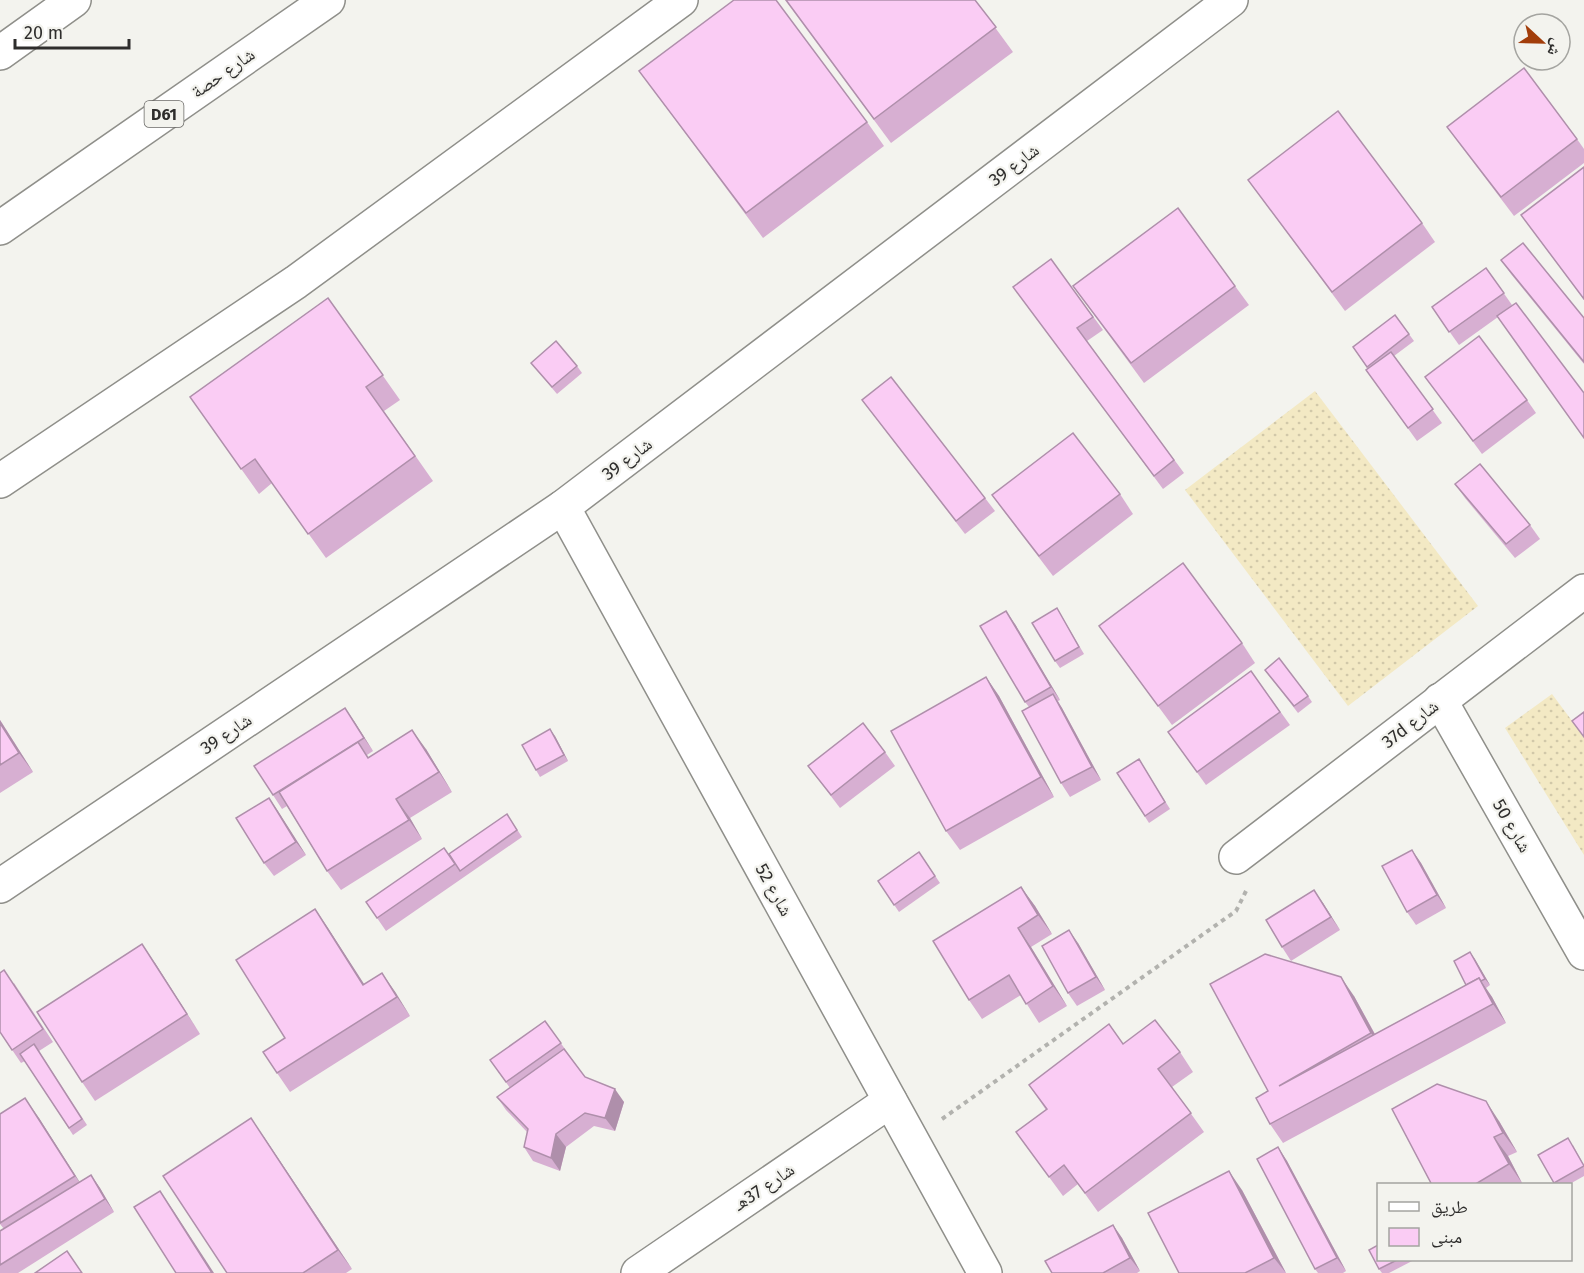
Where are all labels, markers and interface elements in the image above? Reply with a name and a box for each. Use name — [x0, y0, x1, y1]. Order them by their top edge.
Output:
scale bar — [15, 12, 129, 50]
north arrow — [1512, 12, 1572, 72]
text: 20 m — [24, 22, 63, 44]
text: ش — [1543, 36, 1567, 59]
street label: شارع حصة — [187, 43, 259, 103]
road number: D61 — [144, 101, 184, 127]
street label: شارع 39 — [985, 139, 1043, 191]
street label: شارع 39 — [598, 433, 656, 485]
street label: 37d شارع — [1377, 695, 1443, 753]
street label: شارع 39 — [196, 709, 256, 759]
street label: شارع 50 — [1488, 795, 1536, 857]
street label: شارع 52 — [751, 860, 797, 920]
street label: شارع 37هـ — [728, 1159, 799, 1216]
legend — [1377, 1183, 1572, 1261]
text: طريق — [1431, 1196, 1468, 1218]
text: مبنى — [1431, 1226, 1462, 1248]

